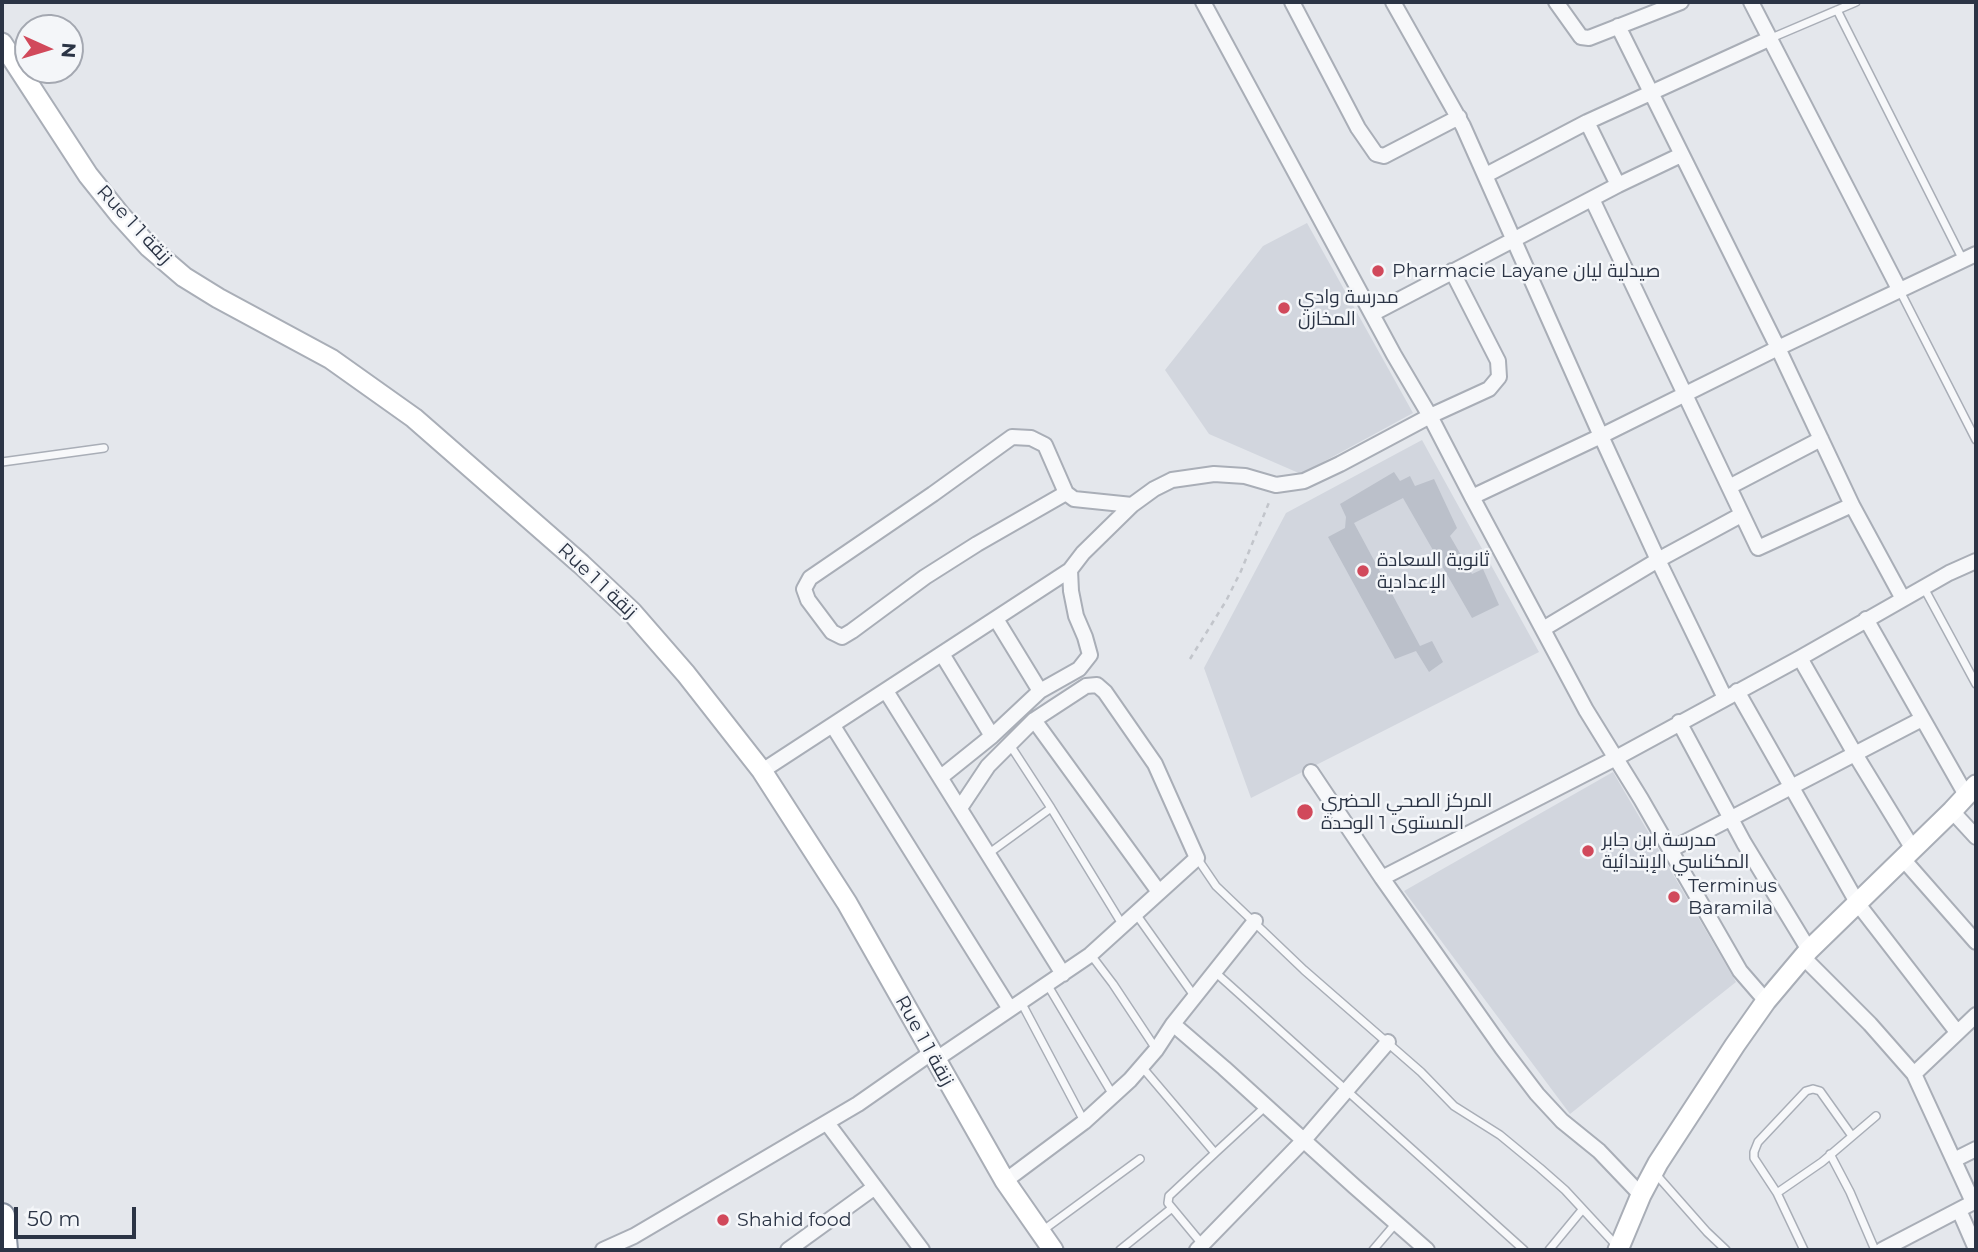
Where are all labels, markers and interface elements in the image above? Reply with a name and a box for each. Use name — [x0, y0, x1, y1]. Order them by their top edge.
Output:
north arrow — [14, 14, 84, 84]
text: N — [56, 42, 80, 59]
street label: Rue 1 زنقة 1 — [92, 181, 176, 269]
place label: Pharmacie Layane صيدلية ليان — [1392, 260, 1660, 282]
marker: Pharmacie Layane صيدلية ليان — [1370, 263, 1386, 279]
place label: مدرسة وادي المخازن — [1298, 286, 1399, 330]
marker: مدرسة وادي المخازن — [1276, 300, 1292, 316]
street label: Rue 1 زنقة 1 — [553, 539, 641, 623]
place label: ثانوية السعادة الإعدادية — [1377, 549, 1489, 593]
marker: ثانوية السعادة الإعدادية — [1355, 563, 1371, 579]
place label: المركز الصحي الحضري المستوى 1 الوحدة — [1321, 790, 1492, 834]
marker: المركز الصحي الحضري المستوى 1 الوحدة — [1295, 802, 1315, 822]
place label: مدرسة ابن جابر المكناسي الإبتدائية — [1602, 829, 1749, 873]
marker: مدرسة ابن جابر المكناسي الإبتدائية — [1580, 843, 1596, 859]
place label: Terminus Baramila — [1688, 875, 1777, 919]
marker: Terminus Baramila — [1666, 889, 1682, 905]
street label: Rue 1 زنقة 1 — [890, 992, 958, 1090]
scale bar — [18, 1192, 140, 1236]
text: 50 m — [27, 1206, 81, 1231]
place label: Shahid food — [737, 1209, 852, 1231]
marker: Shahid food — [715, 1212, 731, 1228]

